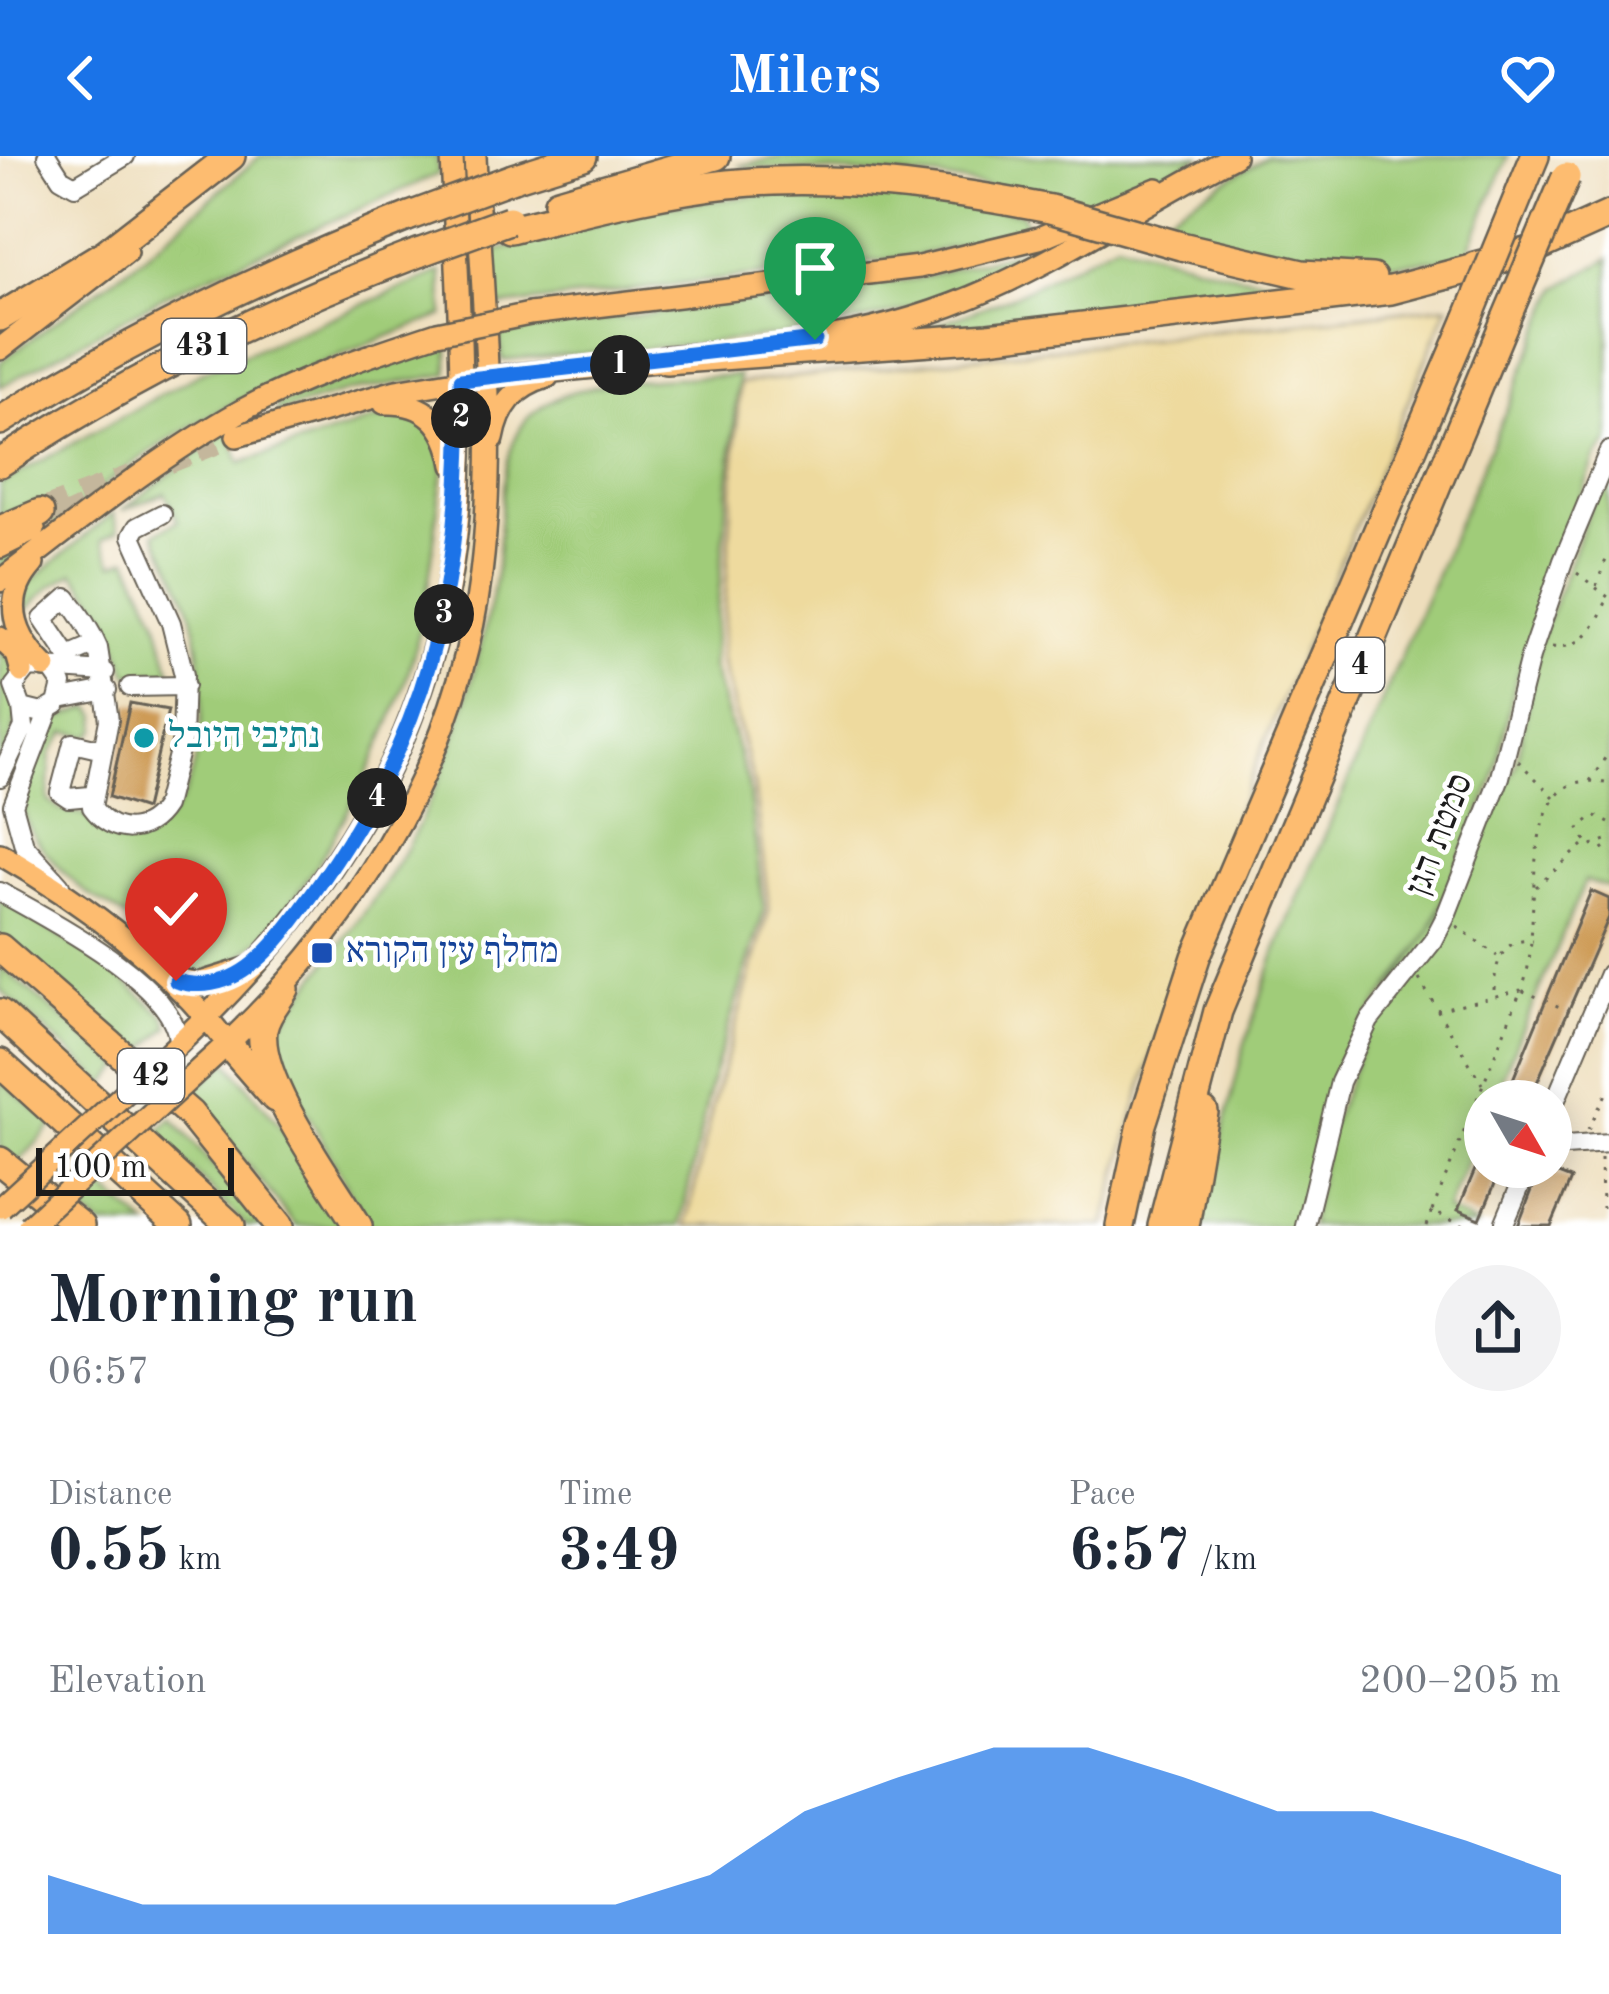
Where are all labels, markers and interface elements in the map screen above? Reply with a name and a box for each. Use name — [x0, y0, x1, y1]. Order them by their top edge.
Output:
icon: back — [48, 45, 114, 111]
icon: heart — [1495, 45, 1561, 111]
text: Milers — [728, 51, 881, 105]
pin — [764, 217, 866, 340]
icon: arrive — [782, 235, 848, 301]
road number: 431 — [162, 319, 246, 373]
pin: 1 — [590, 335, 650, 395]
text: 1 — [610, 348, 630, 381]
pin: 2 — [431, 388, 491, 448]
text: 2 — [451, 401, 471, 434]
pin: 3 — [414, 584, 474, 644]
text: 3 — [434, 597, 454, 630]
road number: 4 — [1336, 638, 1384, 692]
place label: נתיבי היובל — [168, 717, 320, 756]
marker: נתיבי היובל — [131, 725, 157, 751]
pin: 4 — [347, 768, 407, 828]
street label: סמטת הגן — [1401, 769, 1481, 901]
text: 4 — [367, 781, 387, 814]
pin — [125, 858, 227, 981]
icon: check — [143, 876, 209, 942]
place label: מחלף עין הקורא — [346, 932, 558, 971]
marker: מחלף עין הקורא — [309, 940, 335, 966]
road number: 42 — [118, 1049, 184, 1103]
north arrow — [1464, 1080, 1572, 1188]
map controls — [1464, 1080, 1572, 1188]
scale bar — [36, 1142, 234, 1195]
text: 100 m — [54, 1152, 147, 1185]
button: share — [1435, 1265, 1561, 1391]
text: Morning run — [48, 1271, 418, 1337]
text: 06:57 — [48, 1353, 149, 1392]
text: Distance — [48, 1479, 172, 1512]
text: Time — [558, 1479, 632, 1512]
text: Pace — [1069, 1479, 1136, 1512]
text: 0.55 — [48, 1523, 169, 1583]
text: 3:49 — [558, 1523, 680, 1583]
text: 6:57 — [1069, 1523, 1190, 1583]
text: km — [169, 1544, 222, 1577]
text: /km — [1190, 1544, 1257, 1577]
text: Elevation — [48, 1662, 207, 1701]
text: 200–205 m — [1359, 1662, 1561, 1701]

